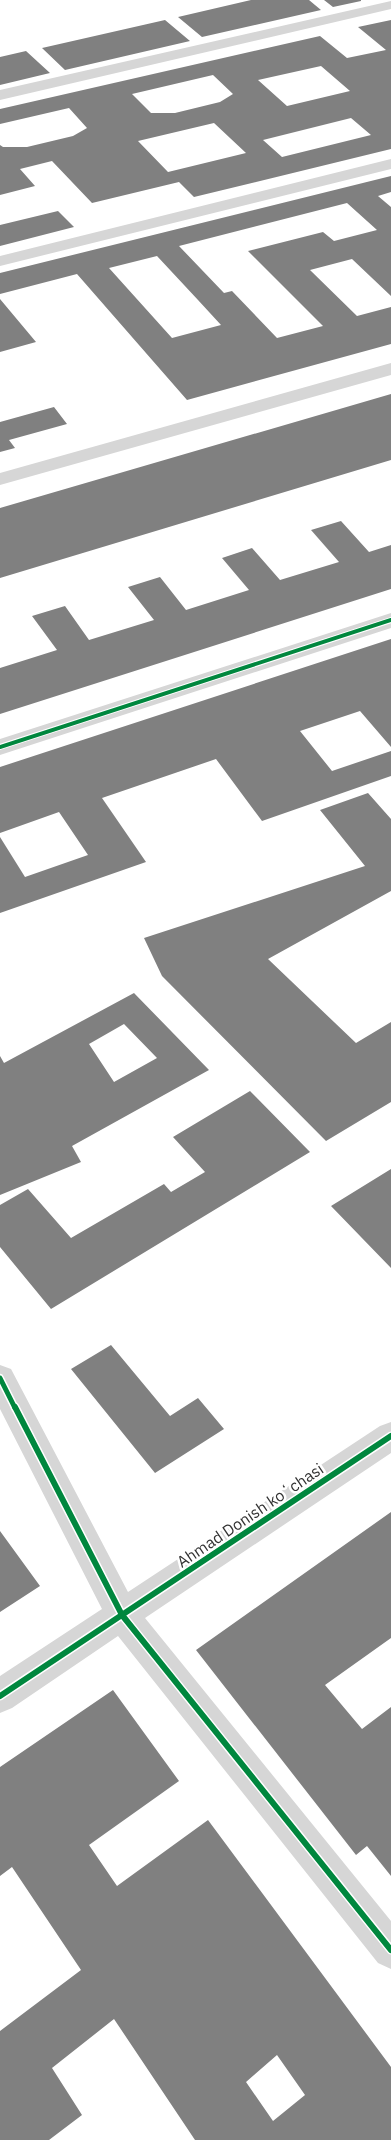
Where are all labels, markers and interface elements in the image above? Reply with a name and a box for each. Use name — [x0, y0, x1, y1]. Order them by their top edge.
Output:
street label: Ahmad Donish koʻchasi — [173, 1458, 327, 1572]

